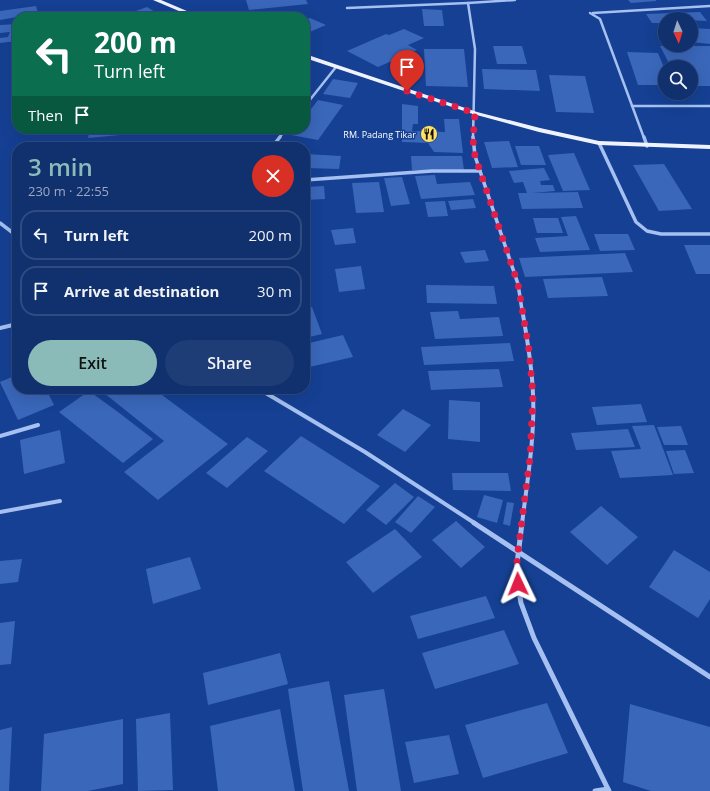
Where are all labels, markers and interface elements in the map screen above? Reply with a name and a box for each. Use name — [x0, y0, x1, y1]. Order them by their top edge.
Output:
north arrow — [658, 12, 698, 52]
map controls — [658, 12, 698, 100]
text: 200 m — [94, 23, 177, 61]
icon: left — [28, 28, 80, 80]
pin — [390, 50, 424, 91]
icon: arrive — [396, 56, 418, 78]
text: Turn left — [94, 59, 165, 83]
button: search — [658, 60, 698, 100]
icon: arrive — [71, 104, 93, 126]
text: Then — [28, 105, 63, 125]
restaurant icon: RM. Padang Tikar — [419, 124, 439, 144]
place label: RM. Padang Tikar — [343, 128, 416, 141]
text: 3 min — [28, 150, 93, 183]
button: close — [252, 155, 294, 197]
text: 230 m · 22:55 — [28, 182, 109, 200]
icon: left — [30, 224, 52, 246]
text: Turn left — [64, 225, 129, 245]
text: 200 m — [248, 225, 292, 245]
icon: arrive — [30, 280, 52, 302]
text: Arrive at destination — [64, 281, 219, 301]
text: 30 m — [257, 281, 292, 301]
button: Exit — [28, 340, 157, 386]
button: Share — [165, 340, 294, 386]
position arrow — [497, 563, 539, 605]

